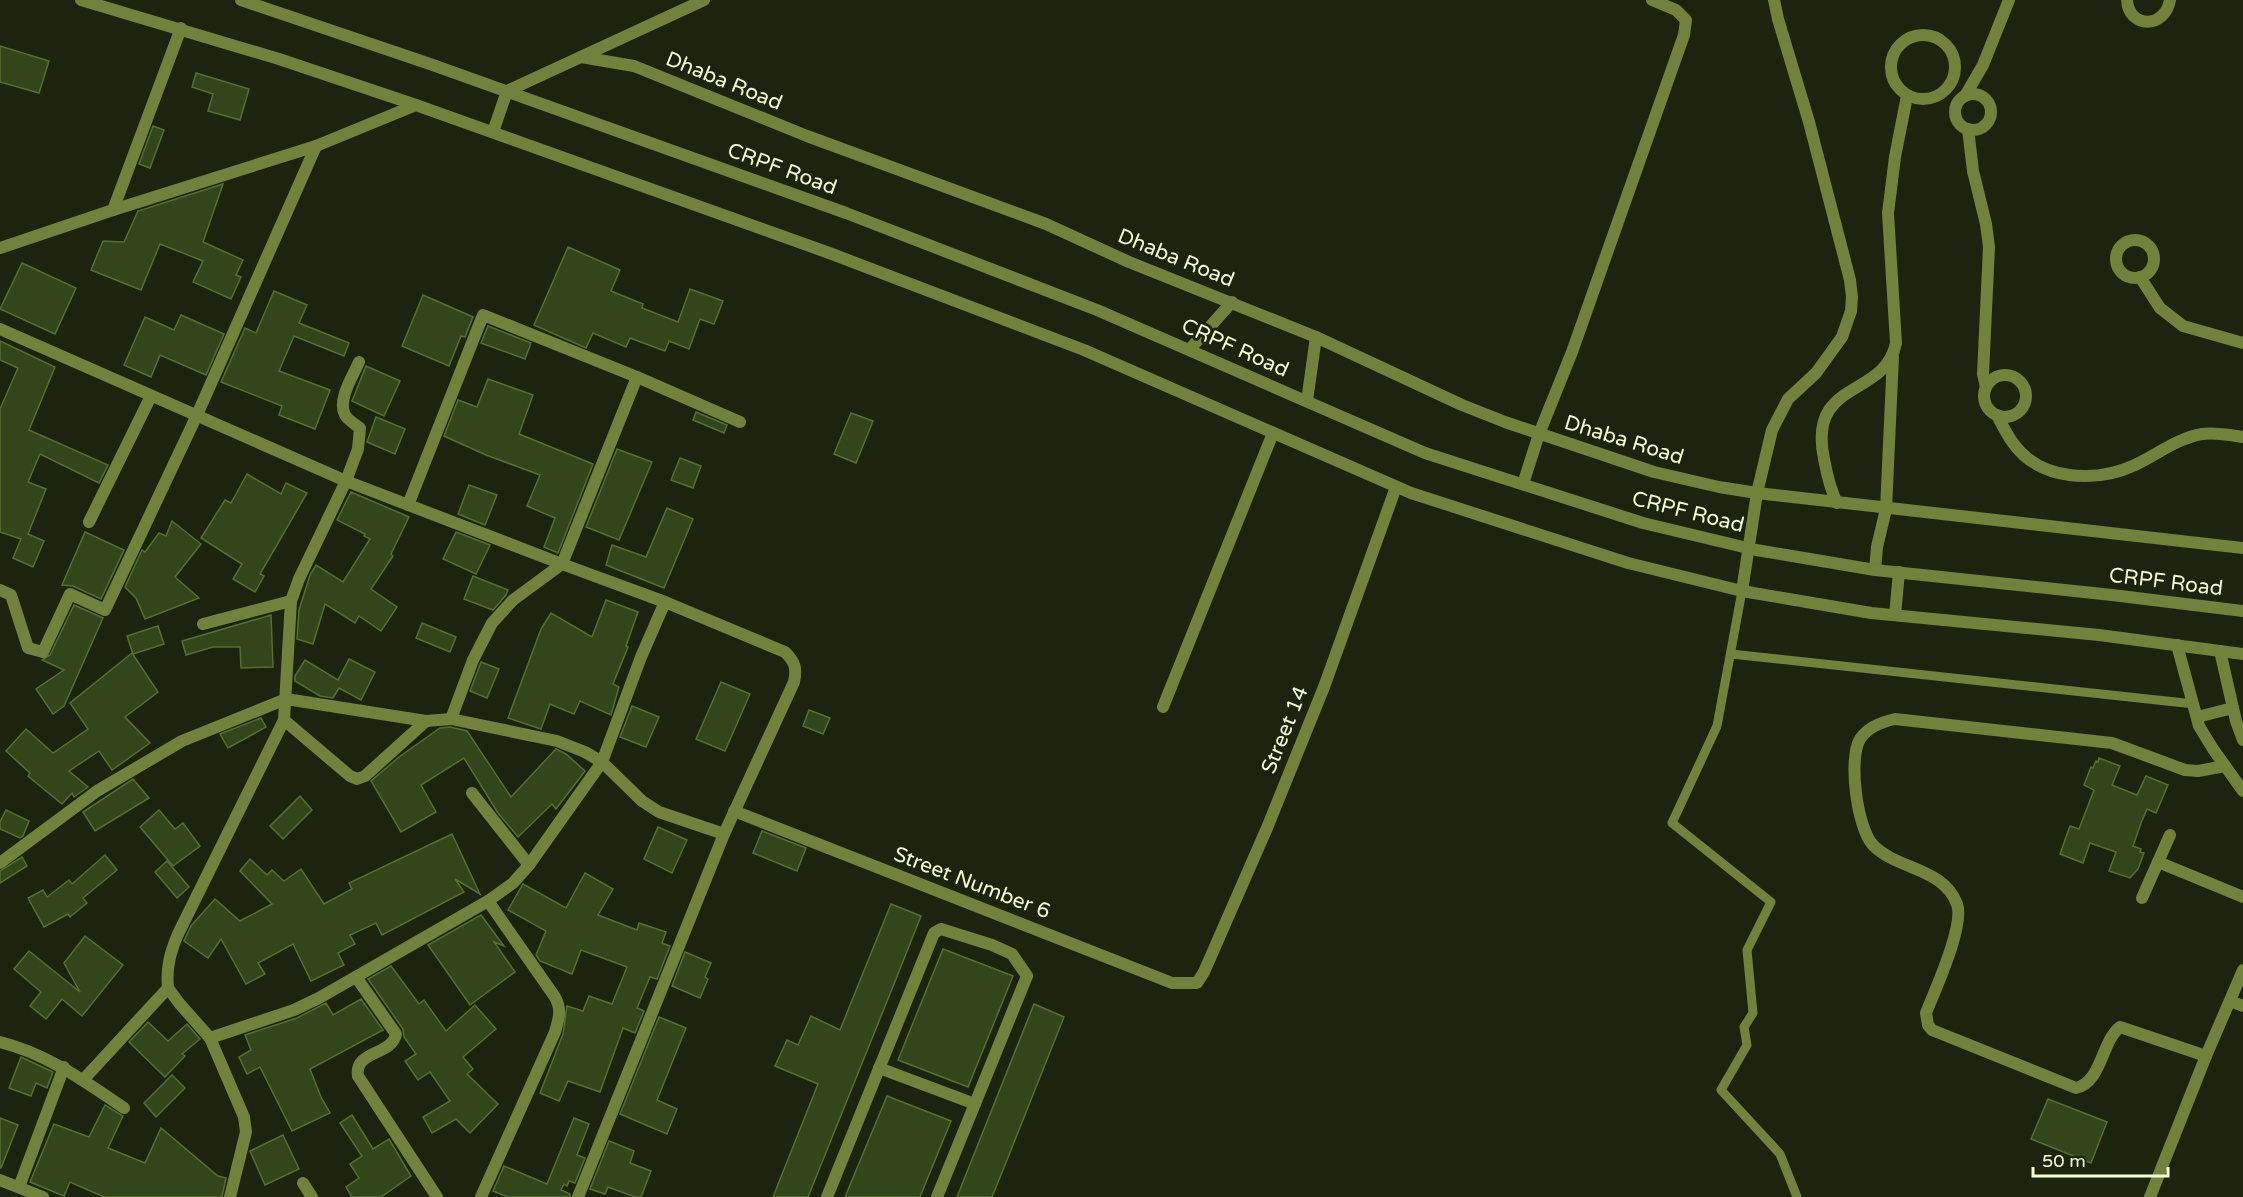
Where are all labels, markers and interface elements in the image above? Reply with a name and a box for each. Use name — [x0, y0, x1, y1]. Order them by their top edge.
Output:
street label: Dhaba Road — [662, 46, 786, 116]
street label: CRPF Road — [724, 138, 840, 200]
street label: Dhaba Road — [1114, 223, 1238, 293]
street label: CRPF Road — [1178, 313, 1292, 383]
street label: Dhaba Road — [1561, 410, 1687, 470]
street label: CRPF Road — [1629, 486, 1747, 538]
street label: CRPF Road — [2108, 563, 2224, 601]
street label: Street 14 — [1256, 683, 1314, 777]
street label: Street Number 6 — [890, 842, 1054, 924]
scale bar — [2033, 1140, 2168, 1178]
text: 50 m — [2042, 1150, 2086, 1172]

